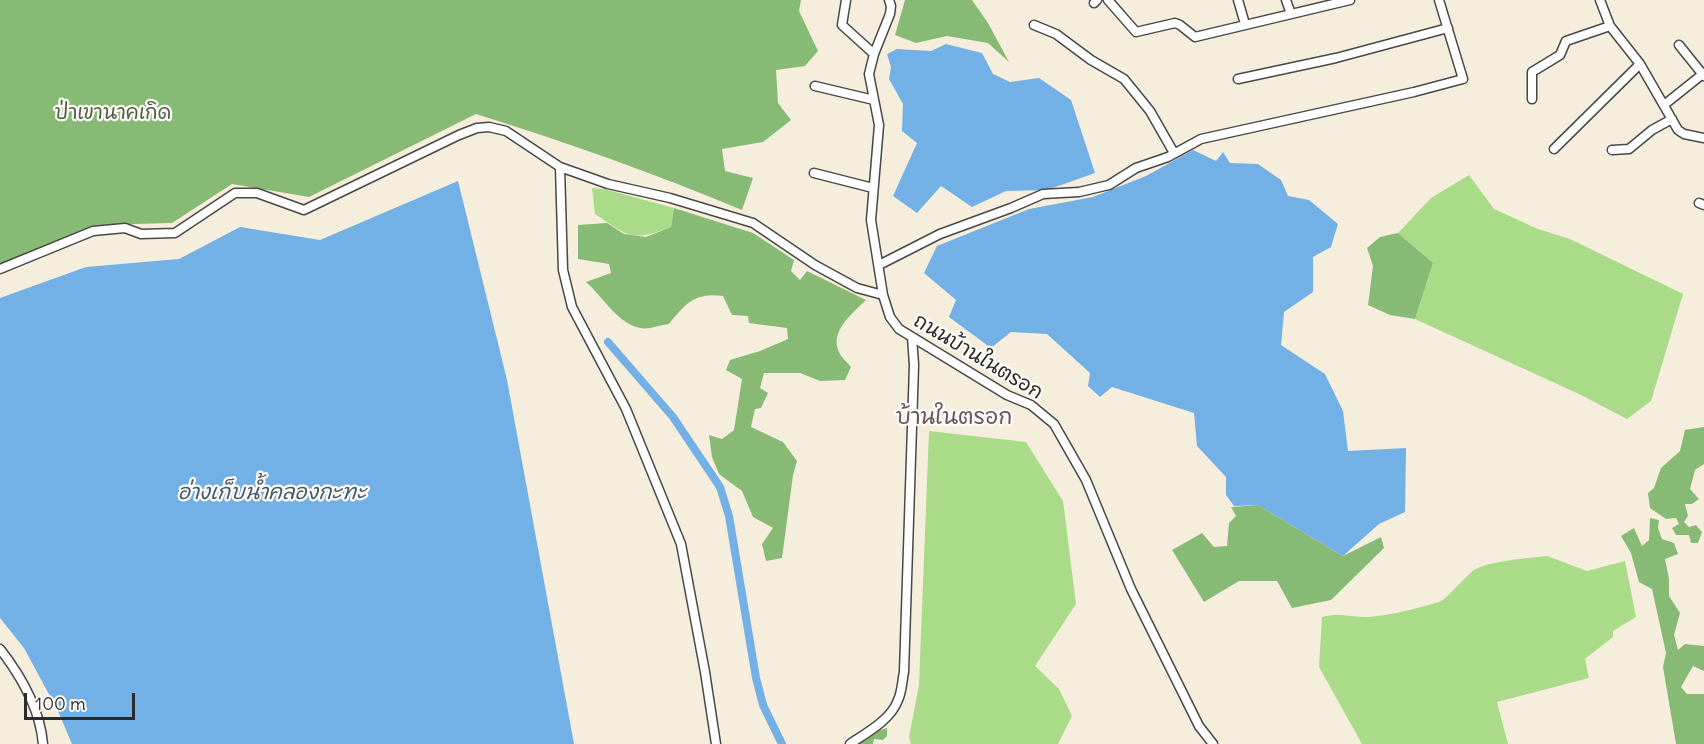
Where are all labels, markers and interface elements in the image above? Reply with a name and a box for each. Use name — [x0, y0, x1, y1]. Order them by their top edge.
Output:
park label: ป่าเขานาคเกิด — [55, 101, 171, 125]
street label: ถนนบ้านในตรอก — [909, 309, 1047, 405]
district label: บ้านในตรอก — [896, 405, 1012, 431]
water label: อ่างเก็บน้ำคลองกะทะ — [178, 480, 366, 506]
scale bar — [27, 681, 138, 719]
text: 100 m — [35, 692, 86, 715]

